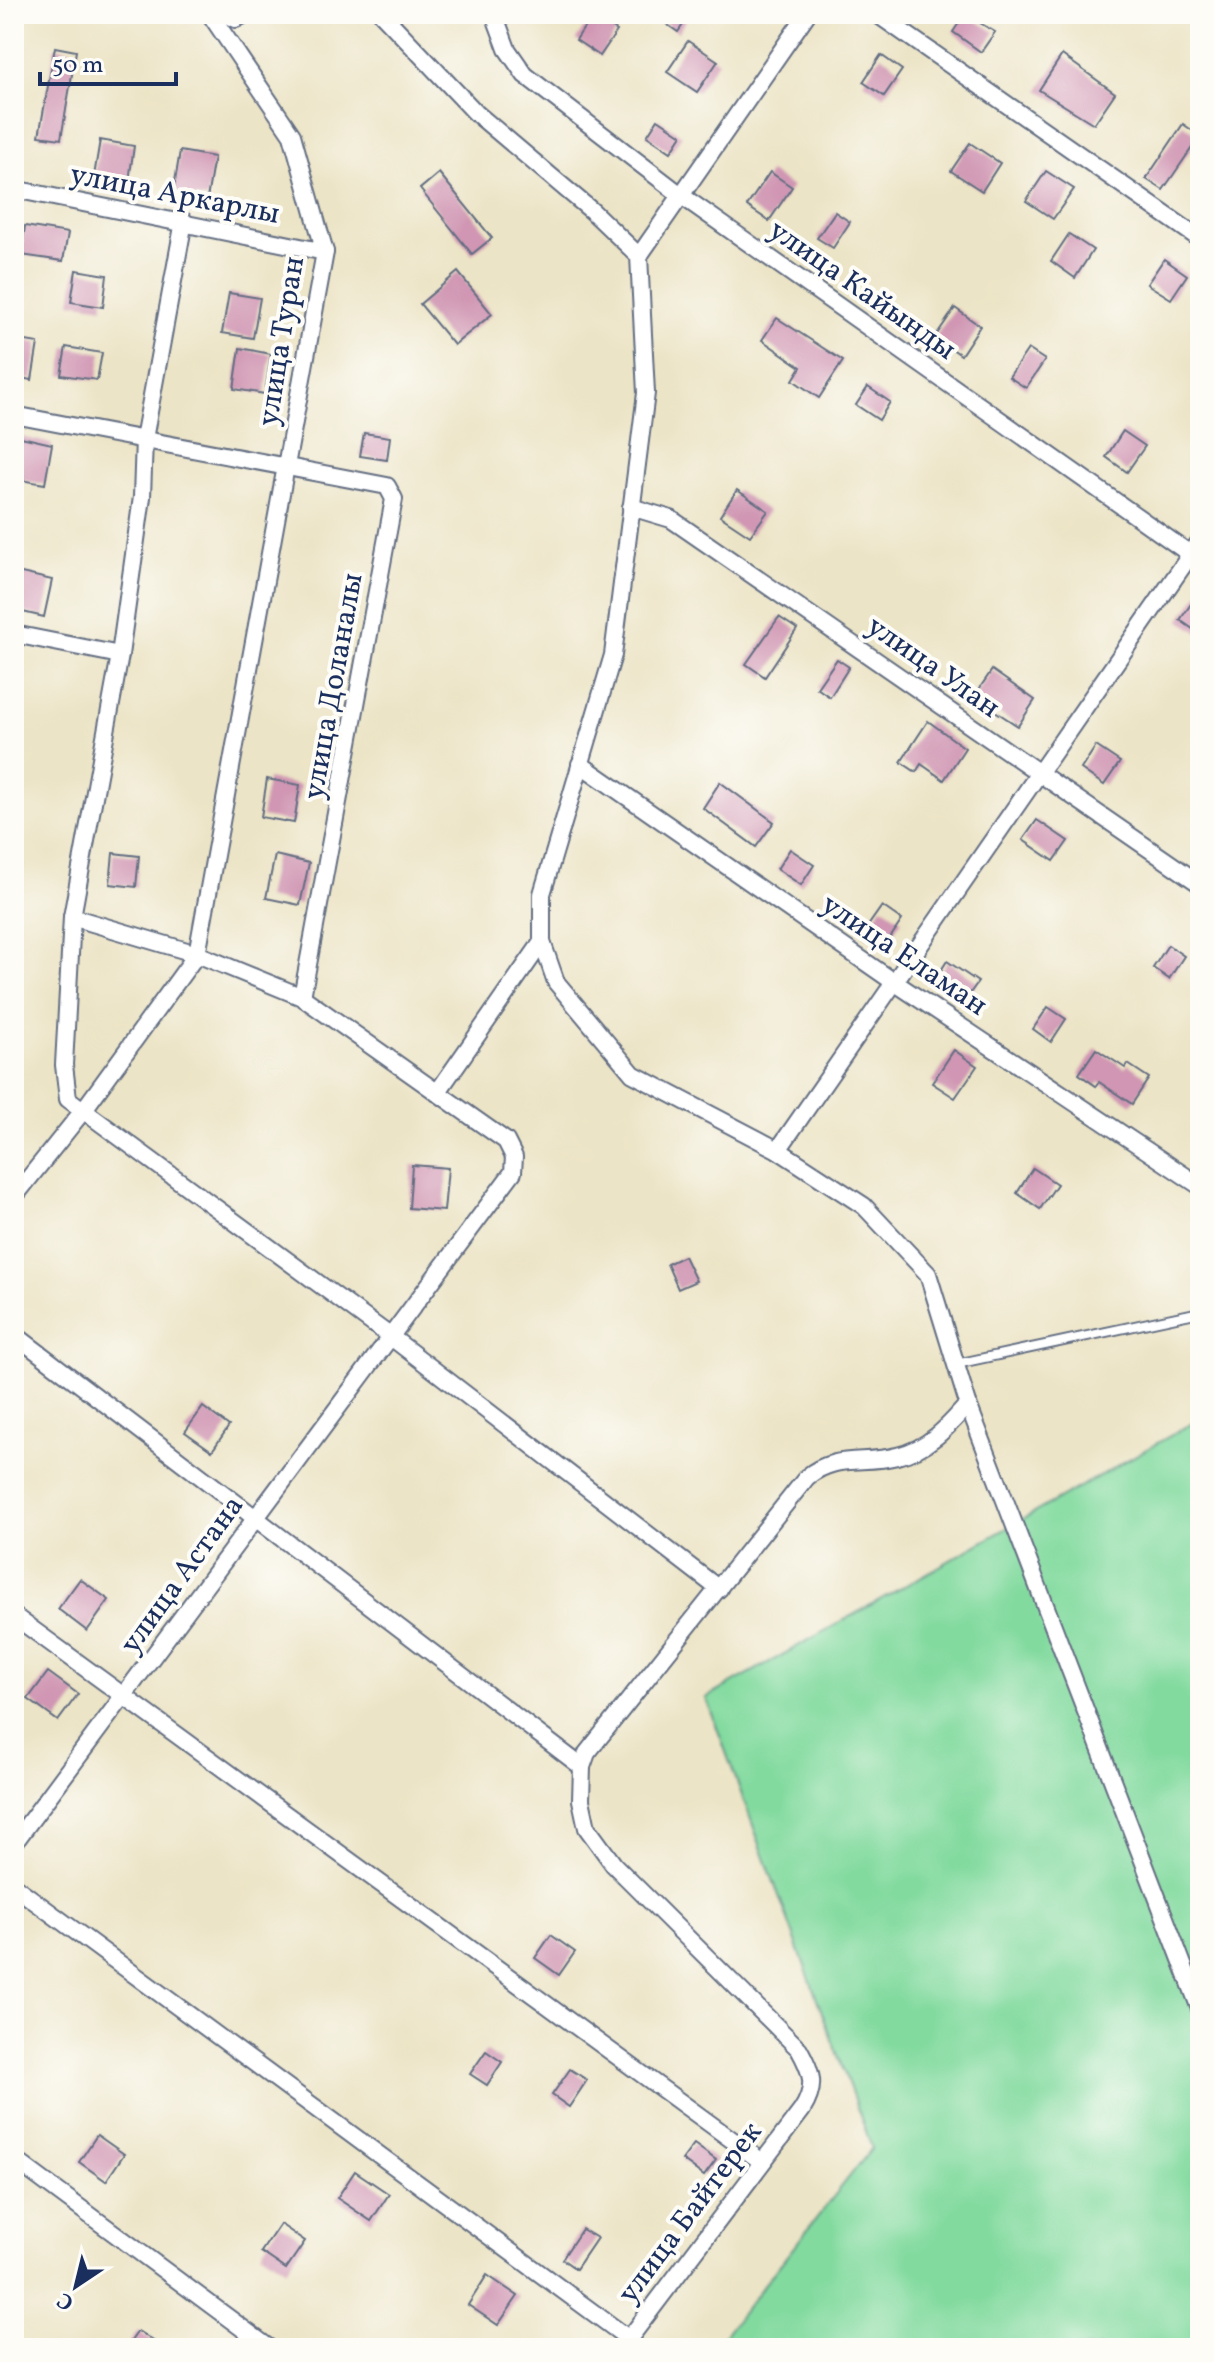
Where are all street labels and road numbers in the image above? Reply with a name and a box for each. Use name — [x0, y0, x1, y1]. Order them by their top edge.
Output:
street label: улица Аркарлы — [66, 154, 283, 236]
street label: улица Кайынды — [759, 210, 964, 371]
street label: улица Туран — [248, 253, 316, 429]
street label: улица Доланалы — [293, 570, 375, 803]
street label: улица Улан — [858, 606, 1008, 729]
street label: улица Еламан — [812, 884, 995, 1027]
street label: улица Астана — [111, 1487, 255, 1663]
street label: улица Байтерек — [608, 2114, 773, 2313]

